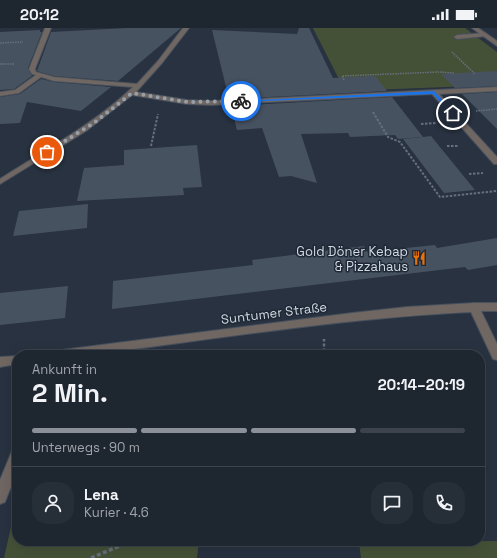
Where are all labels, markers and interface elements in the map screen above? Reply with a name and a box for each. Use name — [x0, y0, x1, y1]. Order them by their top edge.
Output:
text: 20:12 — [20, 5, 59, 24]
courier — [221, 81, 261, 121]
icon: bike — [230, 90, 252, 112]
pin — [436, 96, 470, 130]
icon: home — [442, 102, 464, 124]
pin — [30, 135, 64, 169]
icon: bag — [36, 141, 58, 163]
place label: Gold Döner Kebap & Pizzahaus — [296, 243, 408, 275]
restaurant icon: Gold Döner Kebap & Pizzahaus — [411, 250, 427, 266]
street label: Suntumer Straße — [220, 298, 328, 328]
text: Ankunft in — [32, 361, 97, 378]
text: 20:14–20:19 — [378, 375, 465, 394]
text: 2 Min. — [32, 376, 108, 410]
text: Unterwegs · 90 m — [32, 439, 140, 456]
button: person — [32, 482, 74, 524]
button: chat — [371, 482, 413, 524]
button: phone — [423, 482, 465, 524]
text: Lena — [84, 485, 119, 504]
text: Kurier · 4.6 — [84, 504, 149, 521]

